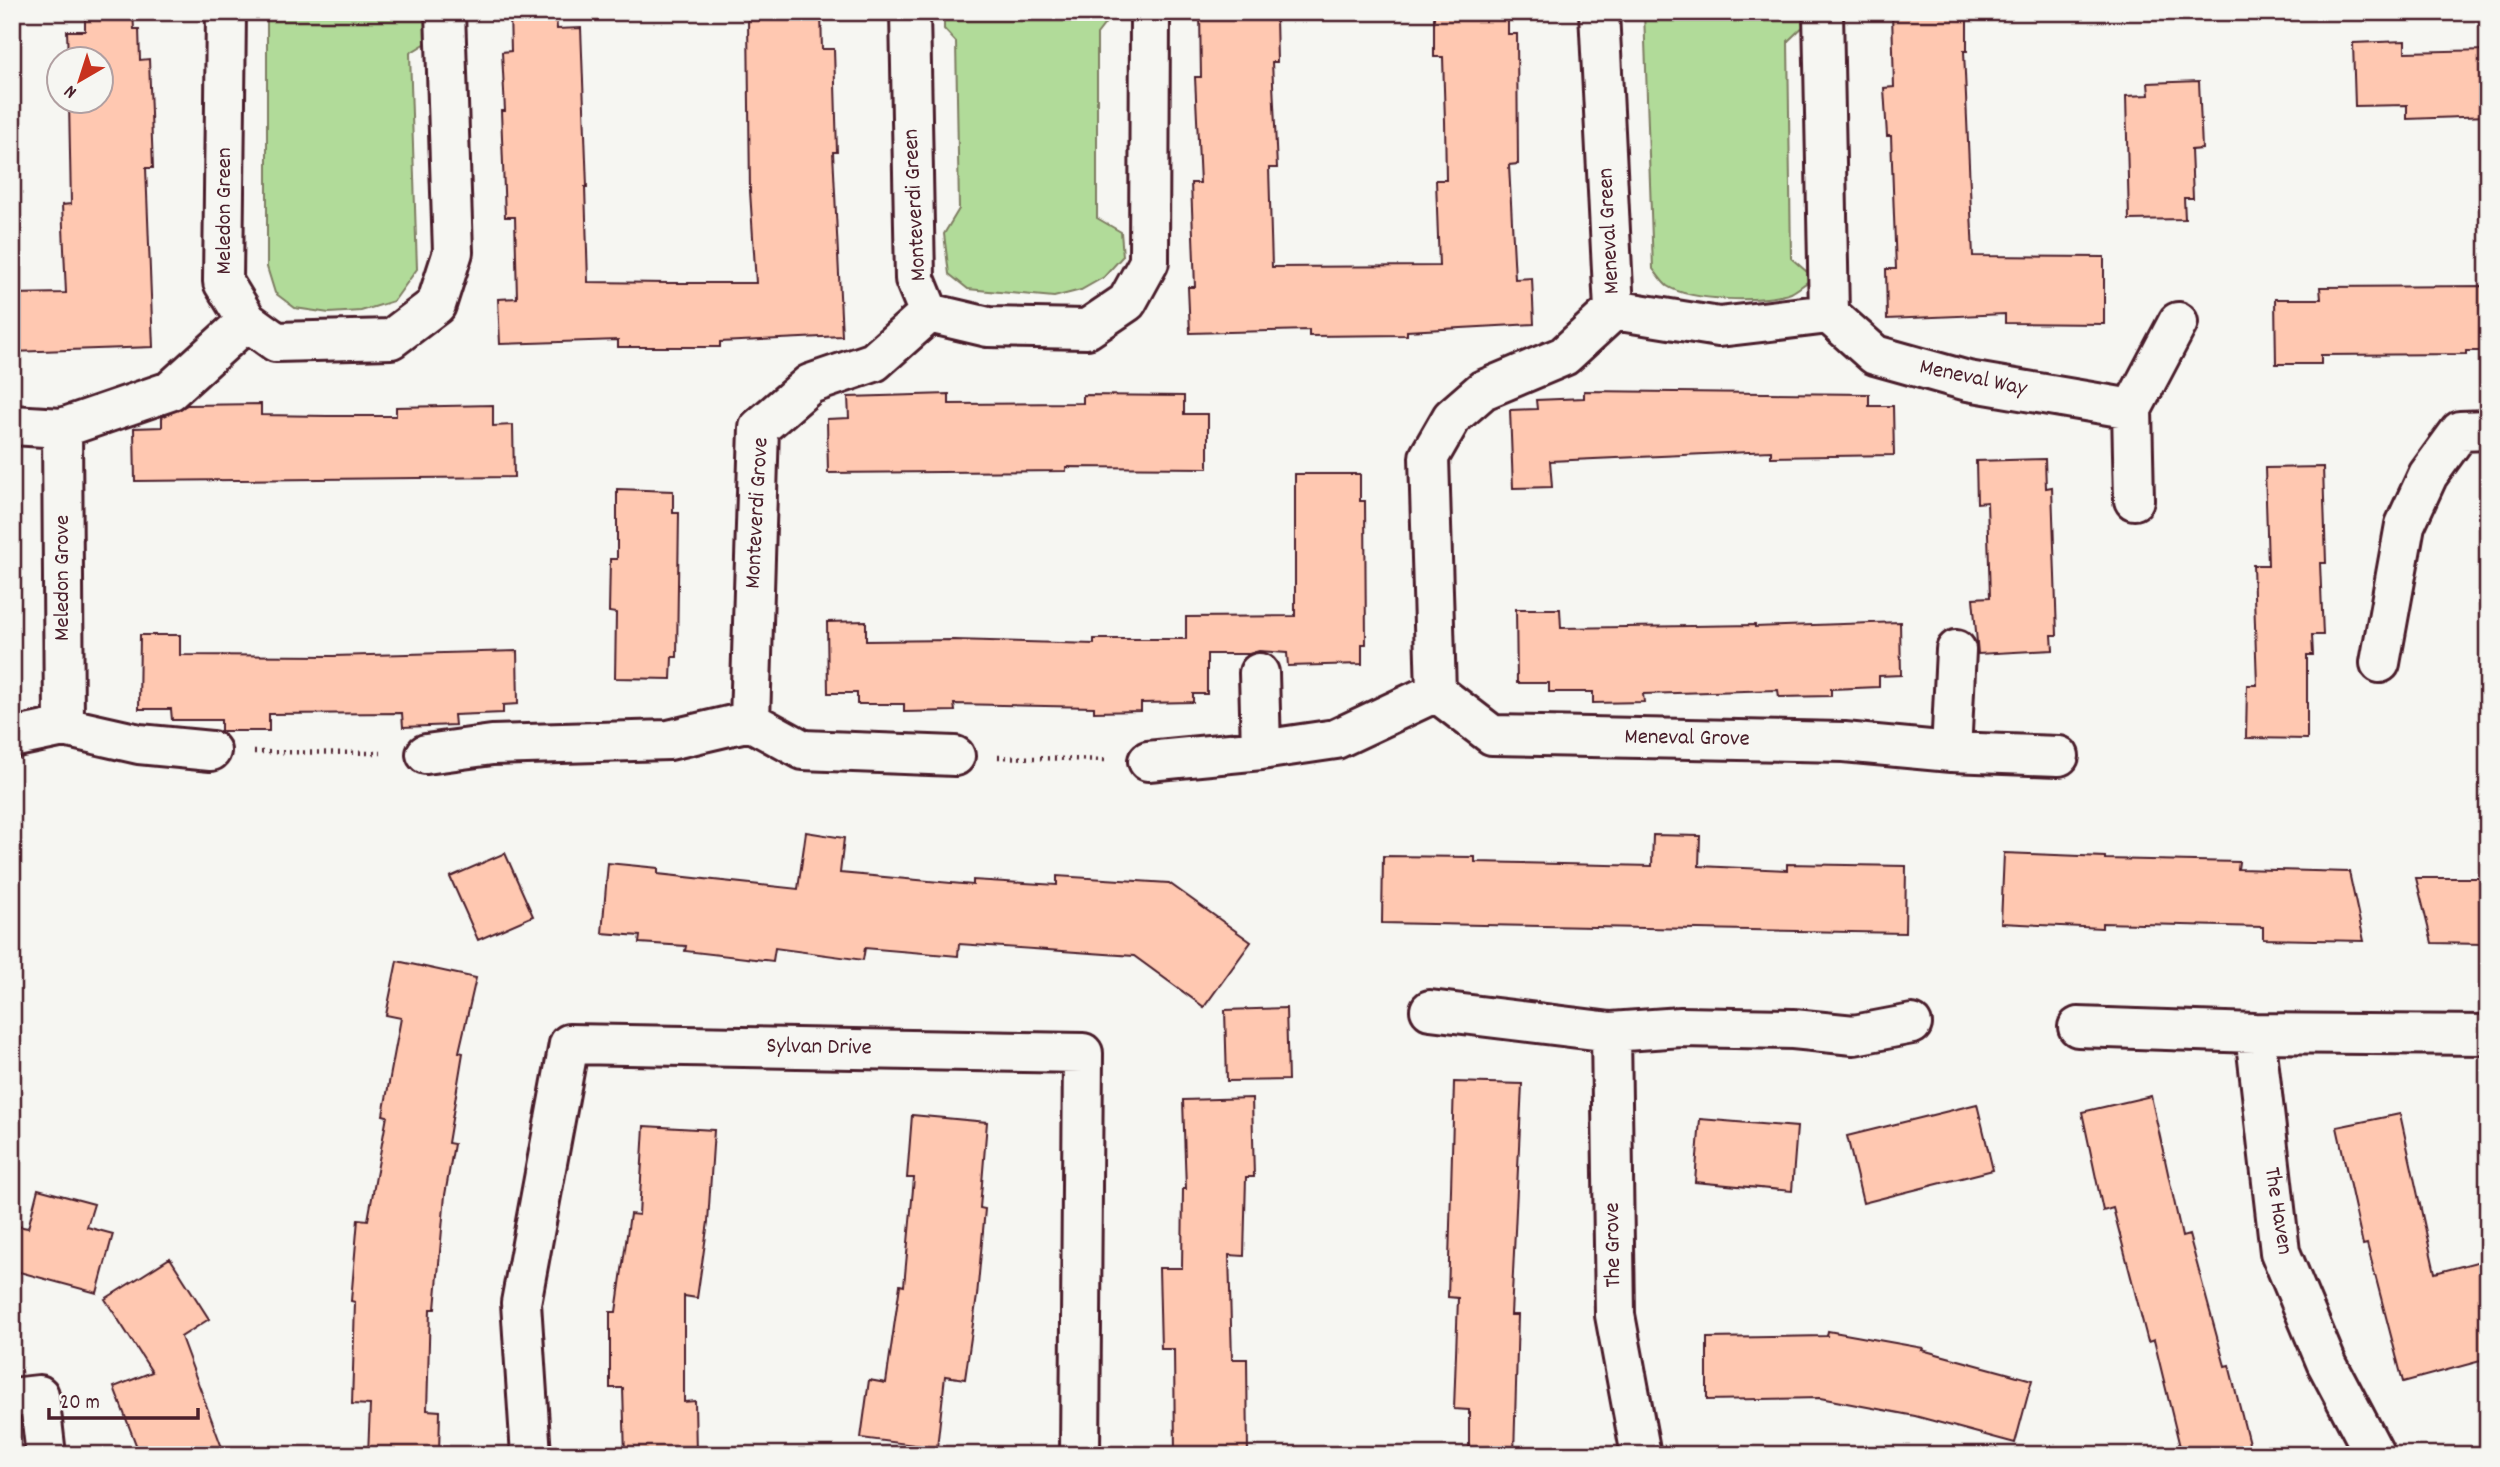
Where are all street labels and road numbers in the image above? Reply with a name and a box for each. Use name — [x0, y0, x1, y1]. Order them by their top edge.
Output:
street label: Monteverdi Green — [896, 128, 936, 282]
street label: Meledon Green — [209, 147, 242, 275]
street label: Meneval Green — [1590, 167, 1630, 295]
street label: Meneval Way — [1916, 352, 2030, 407]
street label: Monteverdi Grove — [738, 436, 778, 590]
street label: Meledon Grove — [47, 515, 80, 641]
street label: Meneval Grove — [1624, 721, 1750, 757]
street label: Sylvan Drive — [766, 1031, 872, 1065]
street label: The Haven — [2254, 1165, 2300, 1257]
street label: The Grove — [1597, 1202, 1631, 1288]

